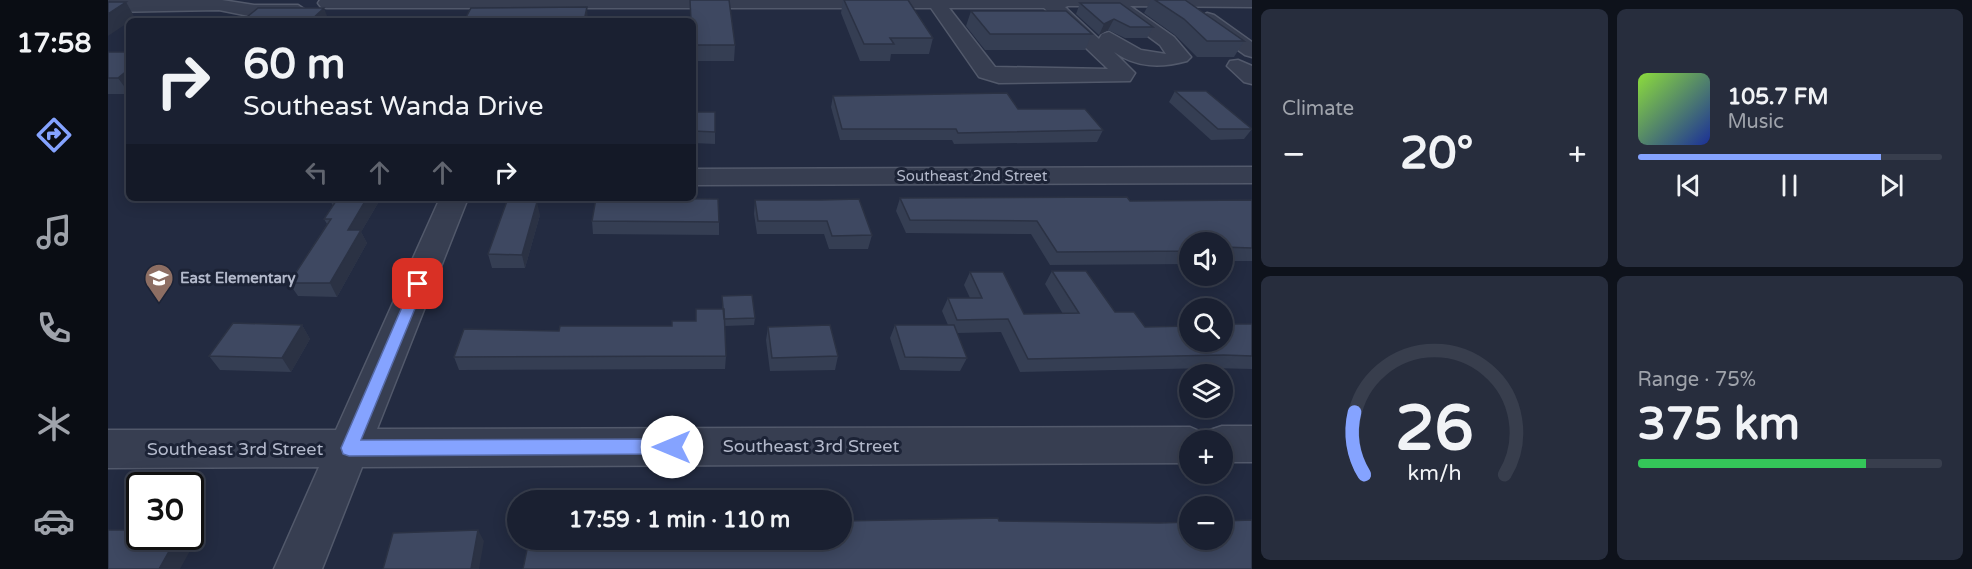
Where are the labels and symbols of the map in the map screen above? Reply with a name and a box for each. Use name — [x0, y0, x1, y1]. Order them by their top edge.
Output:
street label: Southeast 2nd Street — [897, 167, 1048, 185]
pin — [392, 258, 443, 309]
school or university icon: East Elementary — [143, 262, 175, 304]
place label: East Elementary — [180, 269, 296, 288]
position arrow — [640, 415, 704, 479]
street label: Southeast 3rd Street — [723, 435, 899, 457]
street label: Southeast 3rd Street — [147, 438, 323, 460]
speed limit sign: 30 — [126, 472, 204, 550]

